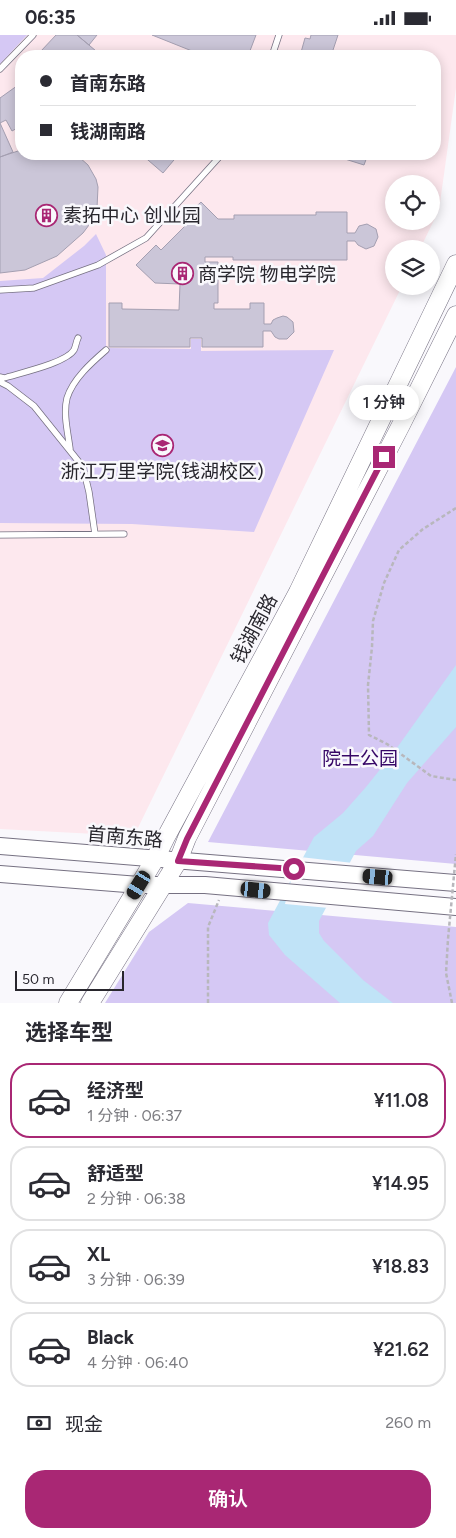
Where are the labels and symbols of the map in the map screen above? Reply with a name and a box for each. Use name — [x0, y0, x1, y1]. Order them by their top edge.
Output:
building icon: 素拓中心 创业园 — [35, 203, 59, 227]
place label: 素拓中心 创业园 — [63, 204, 201, 227]
building icon: 商学院 物电学院 — [170, 262, 194, 286]
place label: 商学院 物电学院 — [198, 263, 336, 286]
callout: 1 分钟 — [349, 385, 419, 419]
school or university icon: 浙江万里学院(钱湖校区) — [150, 433, 174, 457]
route end — [373, 446, 395, 468]
place label: 浙江万里学院(钱湖校区) — [60, 460, 264, 483]
street label: 钱湖南路 — [226, 590, 282, 668]
park label: 院士公园 — [322, 747, 398, 770]
street label: 首南东路 — [86, 822, 164, 852]
route start — [283, 858, 305, 880]
car — [124, 868, 153, 902]
car — [362, 868, 393, 886]
car — [240, 881, 271, 899]
scale bar — [15, 968, 124, 991]

